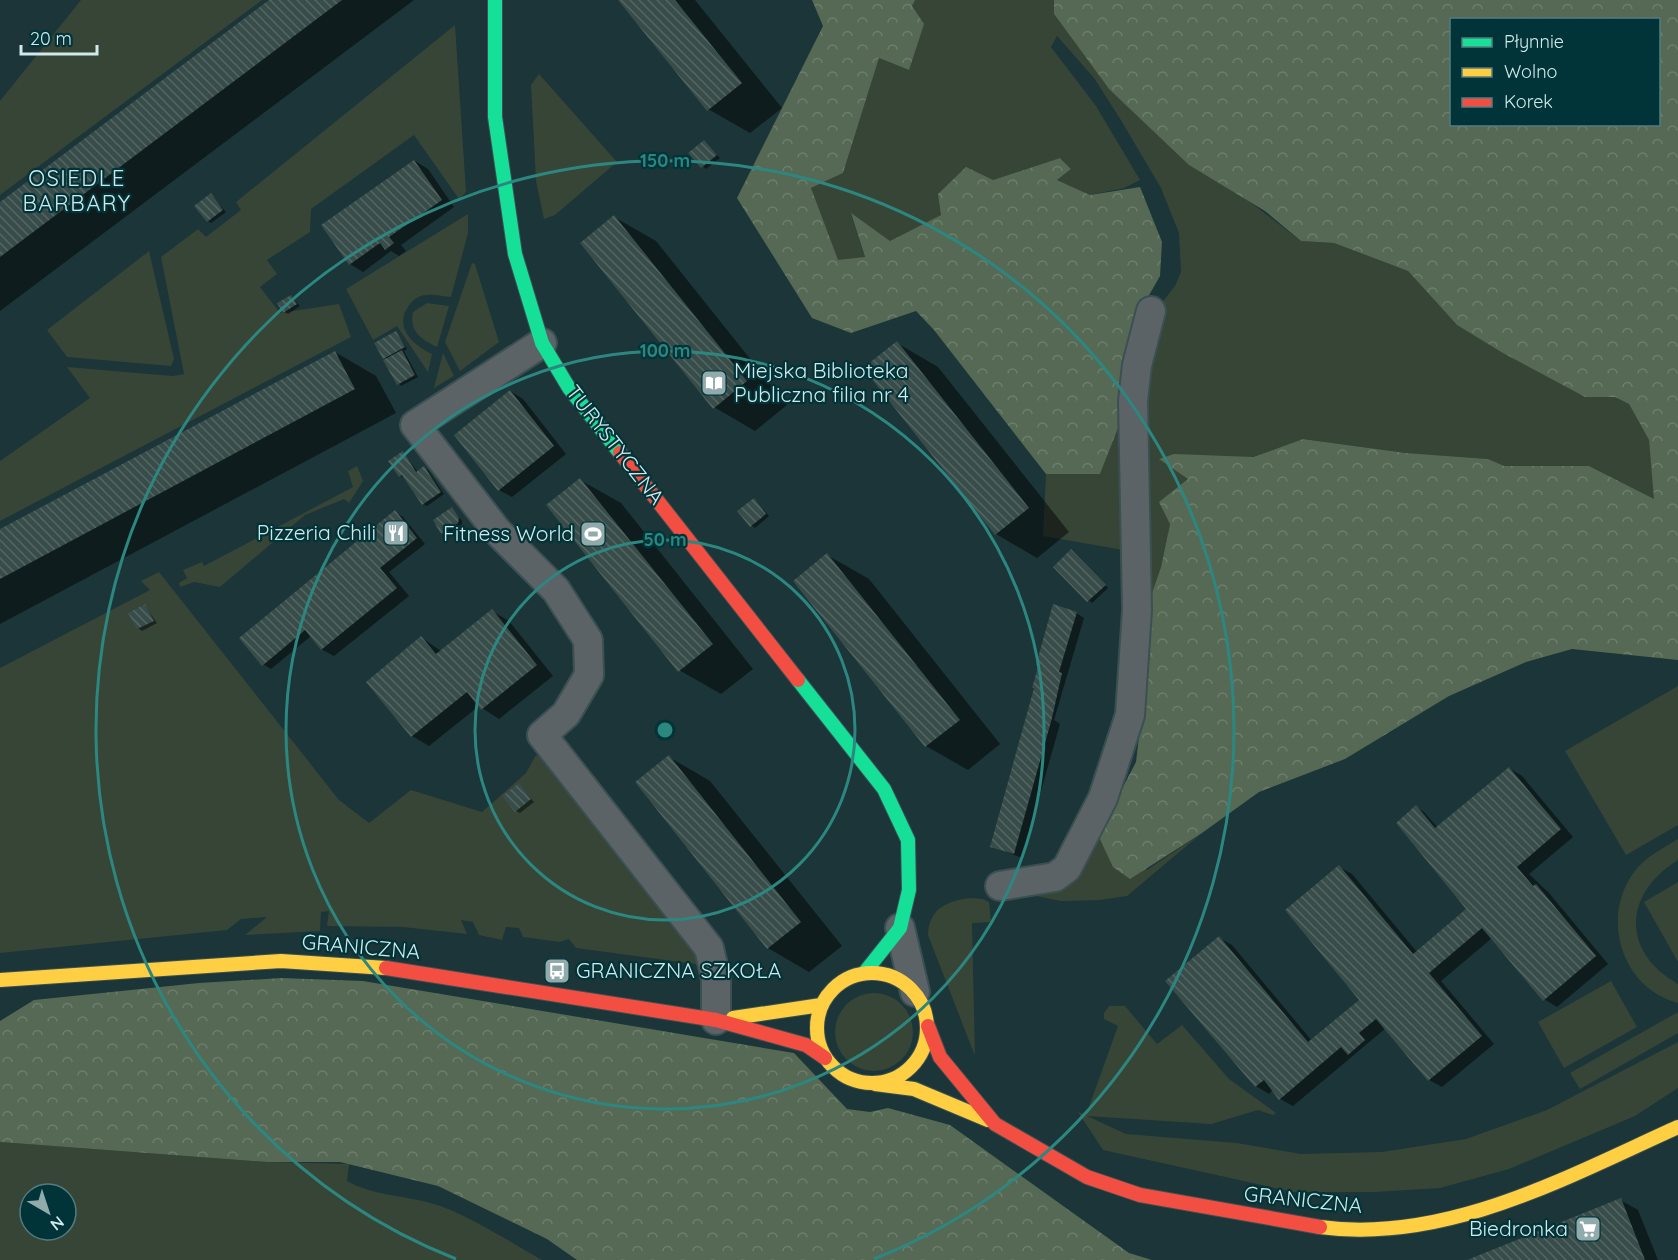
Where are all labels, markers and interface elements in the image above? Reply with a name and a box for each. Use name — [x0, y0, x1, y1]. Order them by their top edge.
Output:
scale bar — [21, 18, 98, 56]
legend — [1450, 18, 1660, 126]
text: 20 m — [30, 27, 72, 50]
text: Płynnie — [1504, 30, 1564, 53]
text: Wolno — [1504, 60, 1557, 83]
text: Korek — [1504, 90, 1553, 113]
text: 150 m — [640, 149, 690, 172]
district label: OSIEDLE BARBARY — [23, 164, 131, 217]
text: 100 m — [640, 339, 690, 362]
place label: Miejska Biblioteka Publiczna filia nr 4 — [734, 357, 909, 407]
library icon: Miejska Biblioteka Publiczna filia nr 4 — [699, 368, 729, 398]
street label: TURYSTYCZNA — [561, 379, 671, 509]
restaurant icon: Pizzeria Chili — [381, 518, 411, 548]
place label: Pizzeria Chili — [257, 519, 376, 545]
sports icon: Fitness World — [578, 519, 608, 549]
place label: Fitness World — [443, 520, 574, 546]
text: 50 m — [643, 528, 687, 551]
centre of rings — [655, 720, 675, 740]
street label: GRANICZNA — [301, 928, 421, 964]
bus stop icon: GRANICZNA SZKOŁA — [542, 956, 572, 986]
place label: GRANICZNA SZKOŁA — [576, 957, 781, 983]
street label: GRANICZNA — [1243, 1180, 1364, 1218]
north arrow — [18, 1182, 78, 1242]
text: N — [47, 1212, 68, 1235]
supermarket icon: Biedronka — [1573, 1214, 1603, 1244]
place label: Biedronka — [1469, 1215, 1568, 1241]

